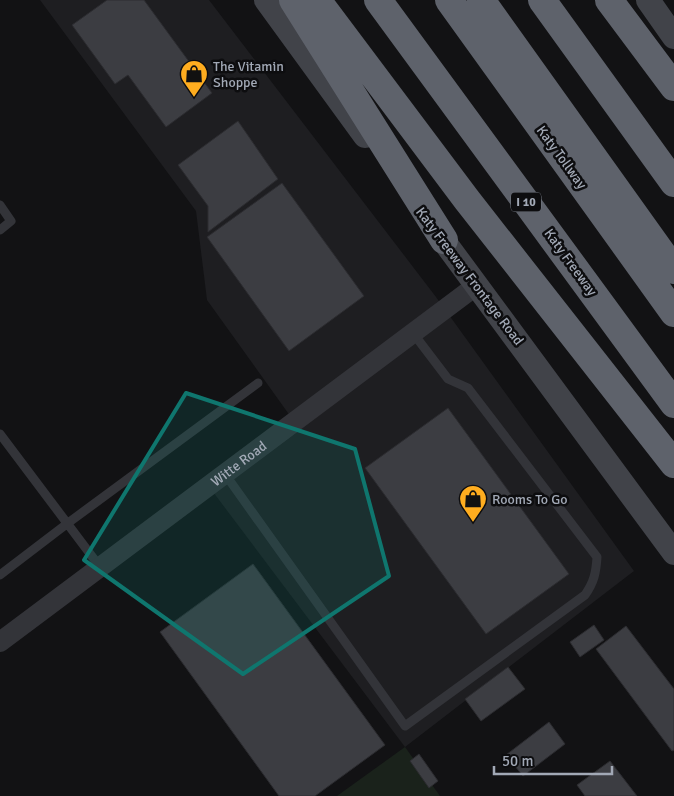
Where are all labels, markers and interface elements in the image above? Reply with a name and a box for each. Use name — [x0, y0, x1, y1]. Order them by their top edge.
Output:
place label: The Vitamin Shoppe — [213, 58, 284, 91]
shop icon: The Vitamin Shoppe — [179, 59, 209, 98]
street label: Katy Tollway — [533, 122, 591, 193]
road number: I 10 — [511, 192, 541, 212]
street label: Katy Freeway Frontage Road — [412, 204, 527, 349]
street label: Katy Freeway — [540, 225, 601, 300]
street label: Witte Road — [208, 437, 270, 490]
shop icon: Rooms To Go — [458, 484, 488, 523]
place label: Rooms To Go — [492, 491, 568, 508]
scale bar — [494, 744, 612, 776]
text: 50 m — [502, 752, 533, 770]

